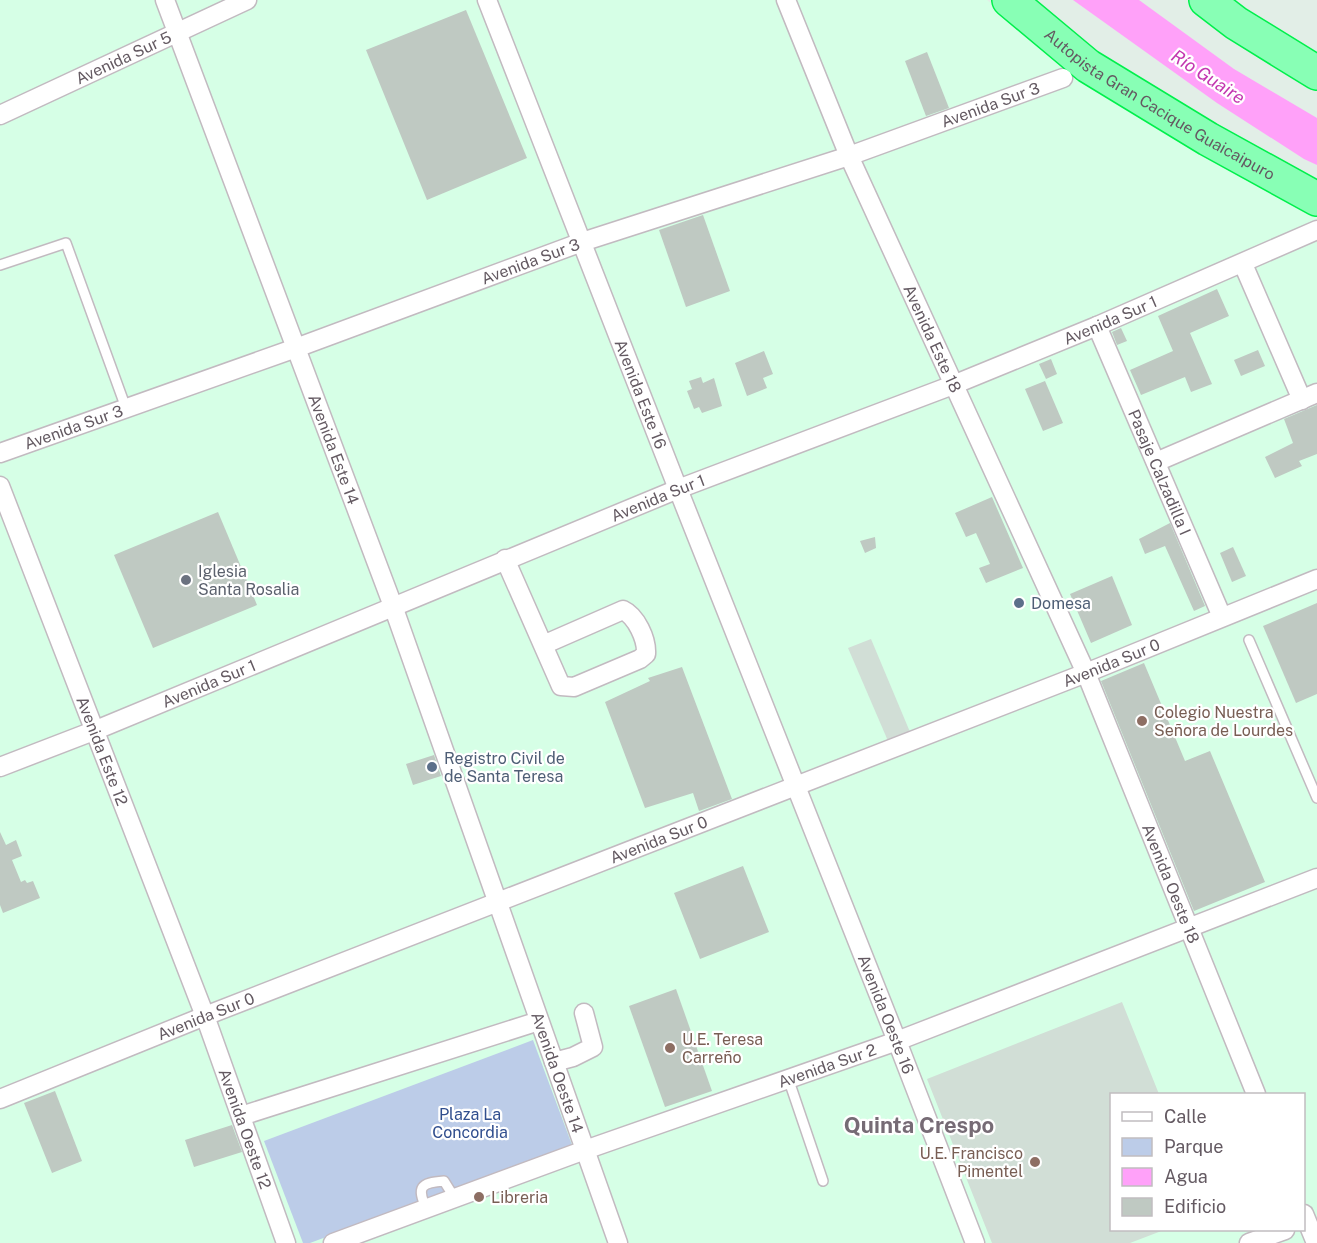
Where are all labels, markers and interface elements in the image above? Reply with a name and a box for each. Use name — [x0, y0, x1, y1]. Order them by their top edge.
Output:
street label: Autopista Gran Cacique Guaicaipuro — [1041, 25, 1278, 184]
street label: Avenida Sur 5 — [73, 28, 174, 88]
water label: Río Guaire — [1168, 45, 1249, 108]
street label: Avenida Sur 3 — [939, 78, 1042, 132]
street label: Avenida Sur 3 — [479, 235, 582, 288]
street label: Avenida Este 18 — [899, 282, 965, 396]
street label: Avenida Sur 1 — [1061, 292, 1160, 349]
street label: Avenida Este 16 — [610, 337, 670, 452]
street label: Avenida Este 14 — [304, 392, 363, 507]
street label: Avenida Sur 3 — [22, 401, 126, 454]
street label: Pasaje Calzadilla I — [1124, 407, 1195, 538]
street label: Avenida Sur 1 — [608, 471, 708, 526]
place label: Iglesia Santa Rosalia — [198, 562, 299, 599]
marker: Iglesia Santa Rosalia — [179, 573, 193, 587]
place label: Domesa — [1031, 594, 1091, 613]
marker: Domesa — [1012, 596, 1026, 610]
street label: Avenida Sur 0 — [1060, 635, 1163, 691]
street label: Avenida Sur 1 — [159, 656, 259, 712]
street label: Avenida Este 12 — [72, 694, 132, 808]
place label: Colegio Nuestra Señora de Lourdes — [1154, 703, 1293, 740]
marker: Colegio Nuestra Señora de Lourdes — [1135, 714, 1149, 728]
place label: Registro Civil de de Santa Teresa — [444, 749, 565, 786]
marker: Registro Civil de de Santa Teresa — [425, 760, 439, 774]
street label: Avenida Sur 0 — [607, 812, 710, 867]
street label: Avenida Oeste 18 — [1138, 821, 1203, 946]
street label: Avenida Oeste 16 — [854, 952, 918, 1077]
street label: Avenida Sur 0 — [155, 989, 258, 1044]
street label: Avenida Oeste 14 — [527, 1009, 587, 1135]
place label: U.E. Teresa Carreño — [682, 1030, 763, 1067]
street label: Avenida Sur 2 — [776, 1040, 879, 1092]
marker: U.E. Teresa Carreño — [663, 1041, 677, 1055]
street label: Avenida Oeste 12 — [215, 1066, 275, 1192]
legend — [1110, 1093, 1305, 1231]
park label: Plaza La Concordia — [432, 1105, 508, 1142]
text: Calle — [1164, 1106, 1207, 1127]
district label: Quinta Crespo — [844, 1112, 994, 1138]
text: Parque — [1164, 1136, 1224, 1157]
place label: U.E. Francisco Pimentel — [920, 1144, 1023, 1181]
marker: U.E. Francisco Pimentel — [1028, 1155, 1042, 1169]
text: Agua — [1164, 1166, 1208, 1187]
place label: Libreria — [491, 1188, 548, 1207]
marker: Libreria — [472, 1190, 486, 1204]
text: Edificio — [1164, 1196, 1226, 1217]

